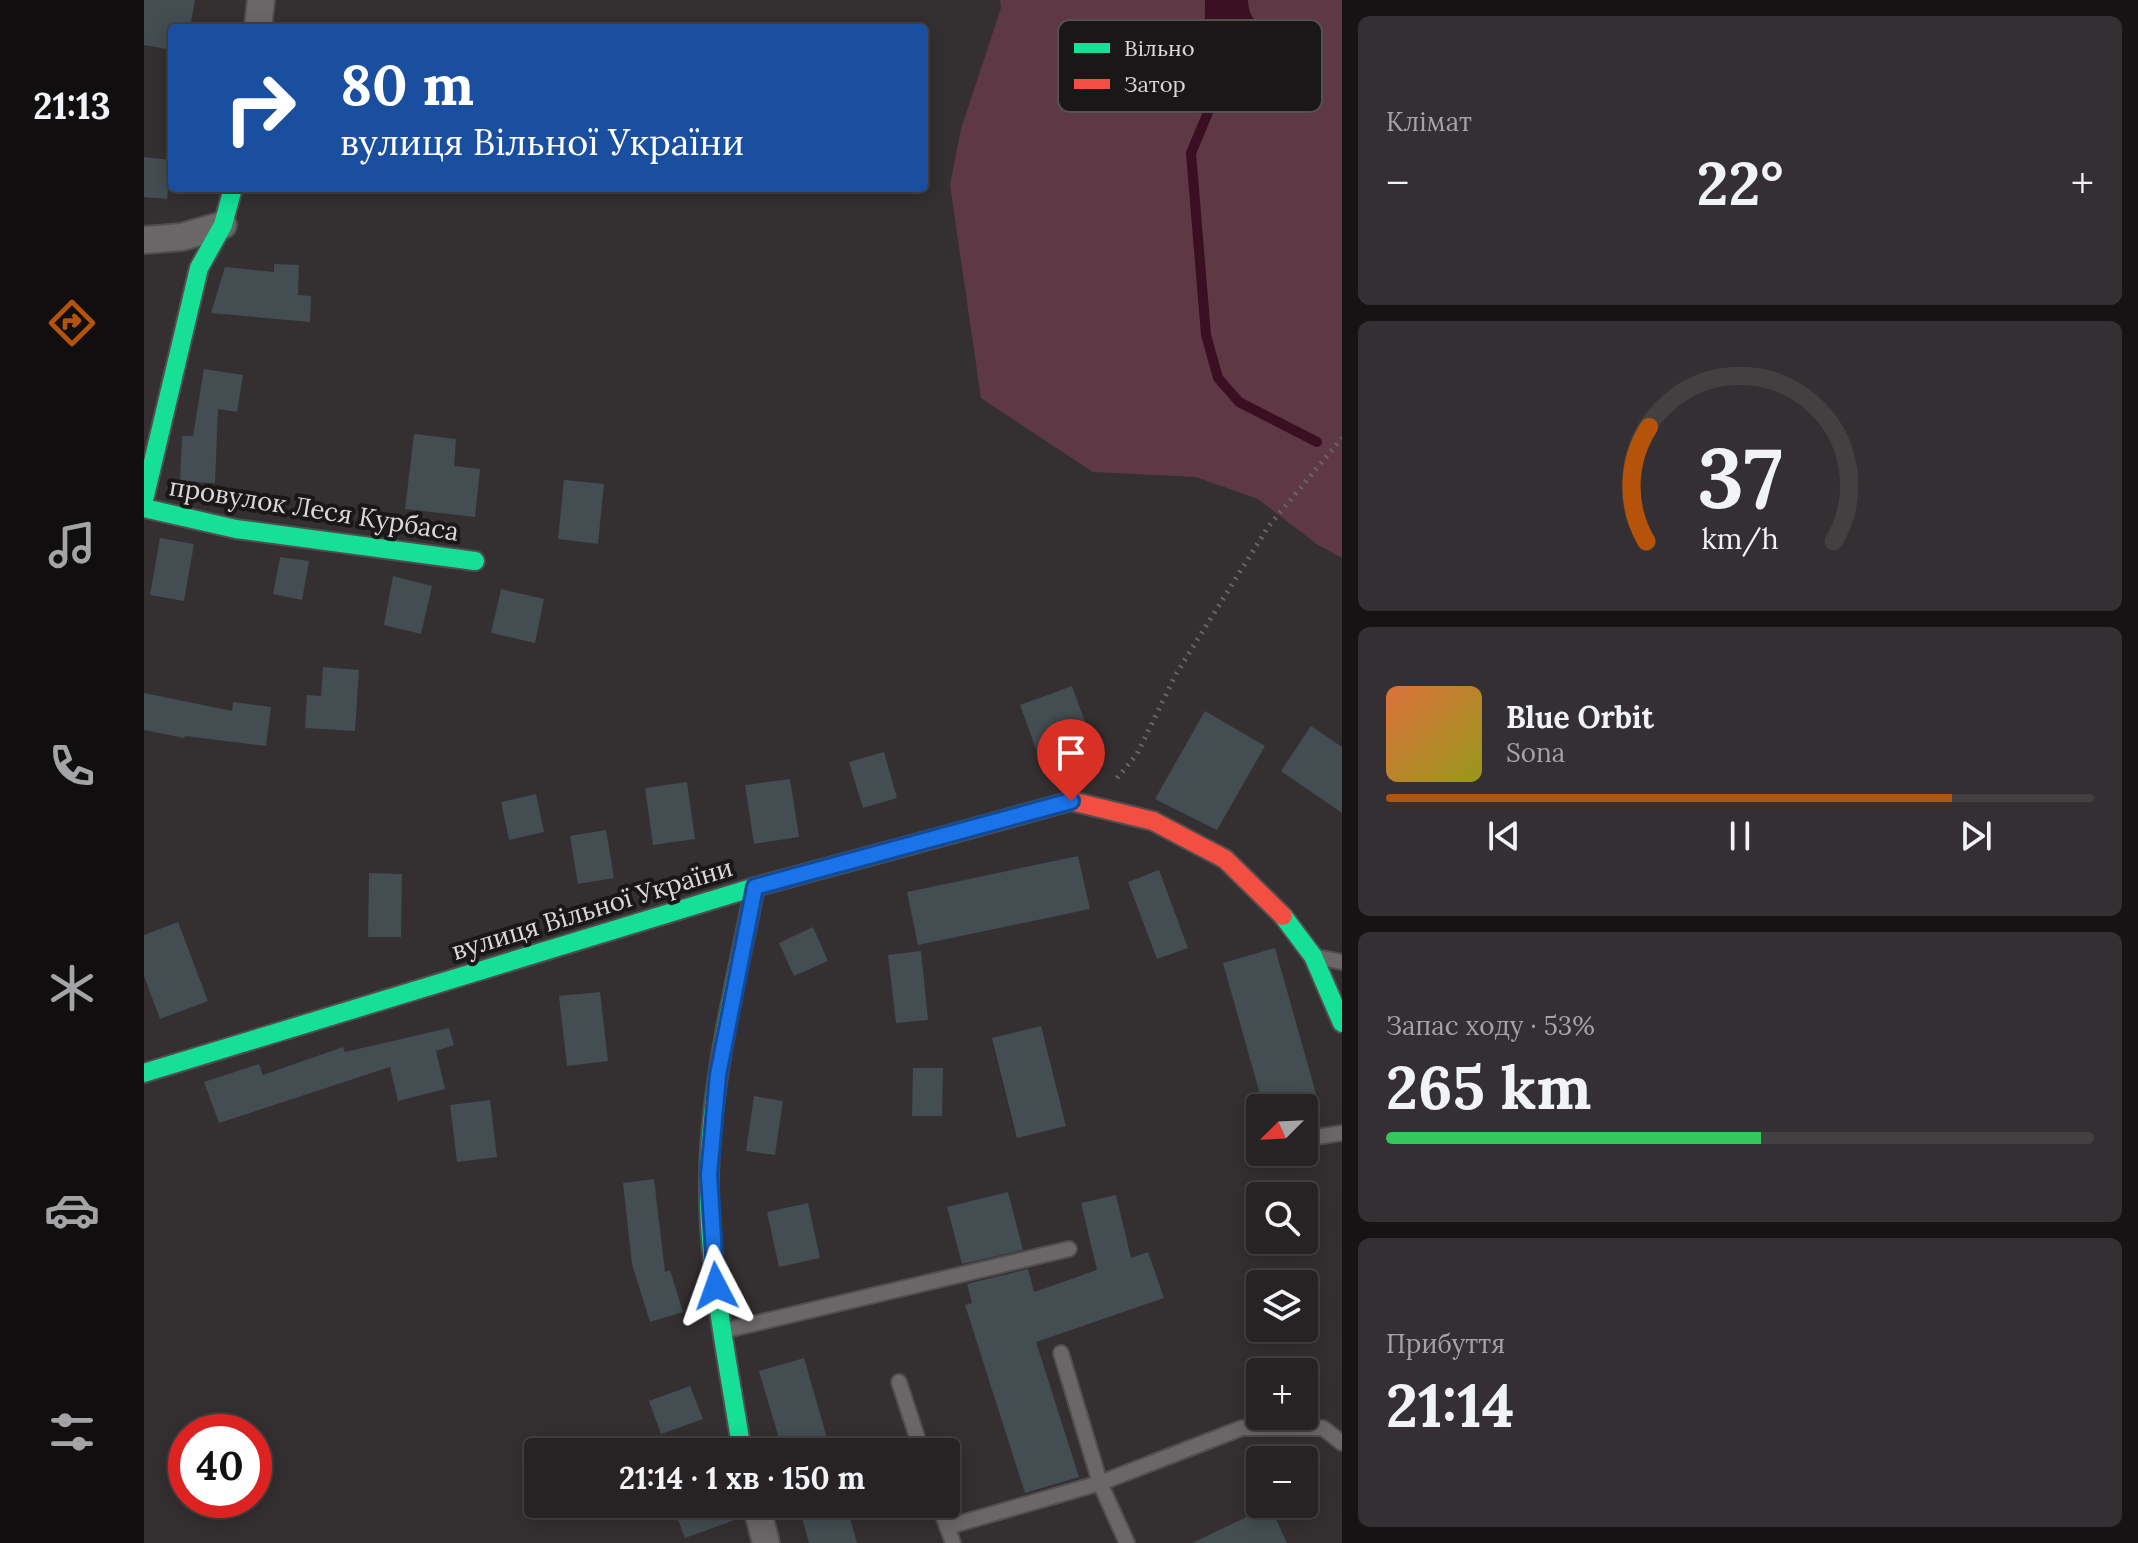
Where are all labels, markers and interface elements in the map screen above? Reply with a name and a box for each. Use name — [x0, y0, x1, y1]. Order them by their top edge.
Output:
legend — [1058, 20, 1322, 112]
text: Вільно — [1124, 34, 1195, 62]
text: 80 m — [340, 49, 474, 120]
icon: right — [208, 56, 312, 160]
text: Затор — [1124, 70, 1186, 98]
text: 21:13 — [33, 83, 111, 129]
text: Клімат — [1386, 105, 1472, 138]
text: вулиця Вільної України — [340, 119, 744, 165]
text: 22° — [1697, 145, 1783, 221]
text: − — [1386, 155, 1409, 211]
text: + — [2071, 155, 2094, 211]
icon: directions — [44, 295, 100, 351]
text: 37 — [1697, 424, 1783, 531]
street label: провулок Леся Курбаса — [167, 469, 461, 548]
icon: music — [44, 517, 100, 573]
text: km/h — [1701, 520, 1779, 557]
text: Blue Orbit — [1506, 698, 1654, 736]
pin — [1037, 719, 1105, 801]
icon: arrive — [1049, 731, 1093, 775]
text: Sona — [1506, 736, 1565, 769]
icon: phone — [44, 738, 100, 794]
icon: previous — [1482, 814, 1526, 858]
icon: pause — [1718, 814, 1762, 858]
icon: next — [1954, 814, 1998, 858]
street label: вулиця Вільної України — [447, 850, 736, 967]
icon: climate — [44, 960, 100, 1016]
text: Запас ходу · 53% — [1386, 1009, 1595, 1042]
text: 265 km — [1386, 1049, 1592, 1125]
north arrow — [1246, 1094, 1318, 1166]
map controls — [1246, 1094, 1318, 1518]
icon: car — [44, 1182, 100, 1238]
button: search — [1246, 1182, 1318, 1254]
position arrow — [674, 1244, 758, 1328]
button: layers — [1246, 1270, 1318, 1342]
text: Прибуття — [1386, 1327, 1505, 1360]
button: + — [1246, 1358, 1318, 1430]
text: 21:14 — [1386, 1367, 1515, 1443]
icon: filters — [44, 1404, 100, 1460]
speed limit sign: 40 — [168, 1414, 272, 1518]
button: − — [1246, 1446, 1318, 1518]
text: 21:14 · 1 хв · 150 m — [619, 1459, 865, 1497]

